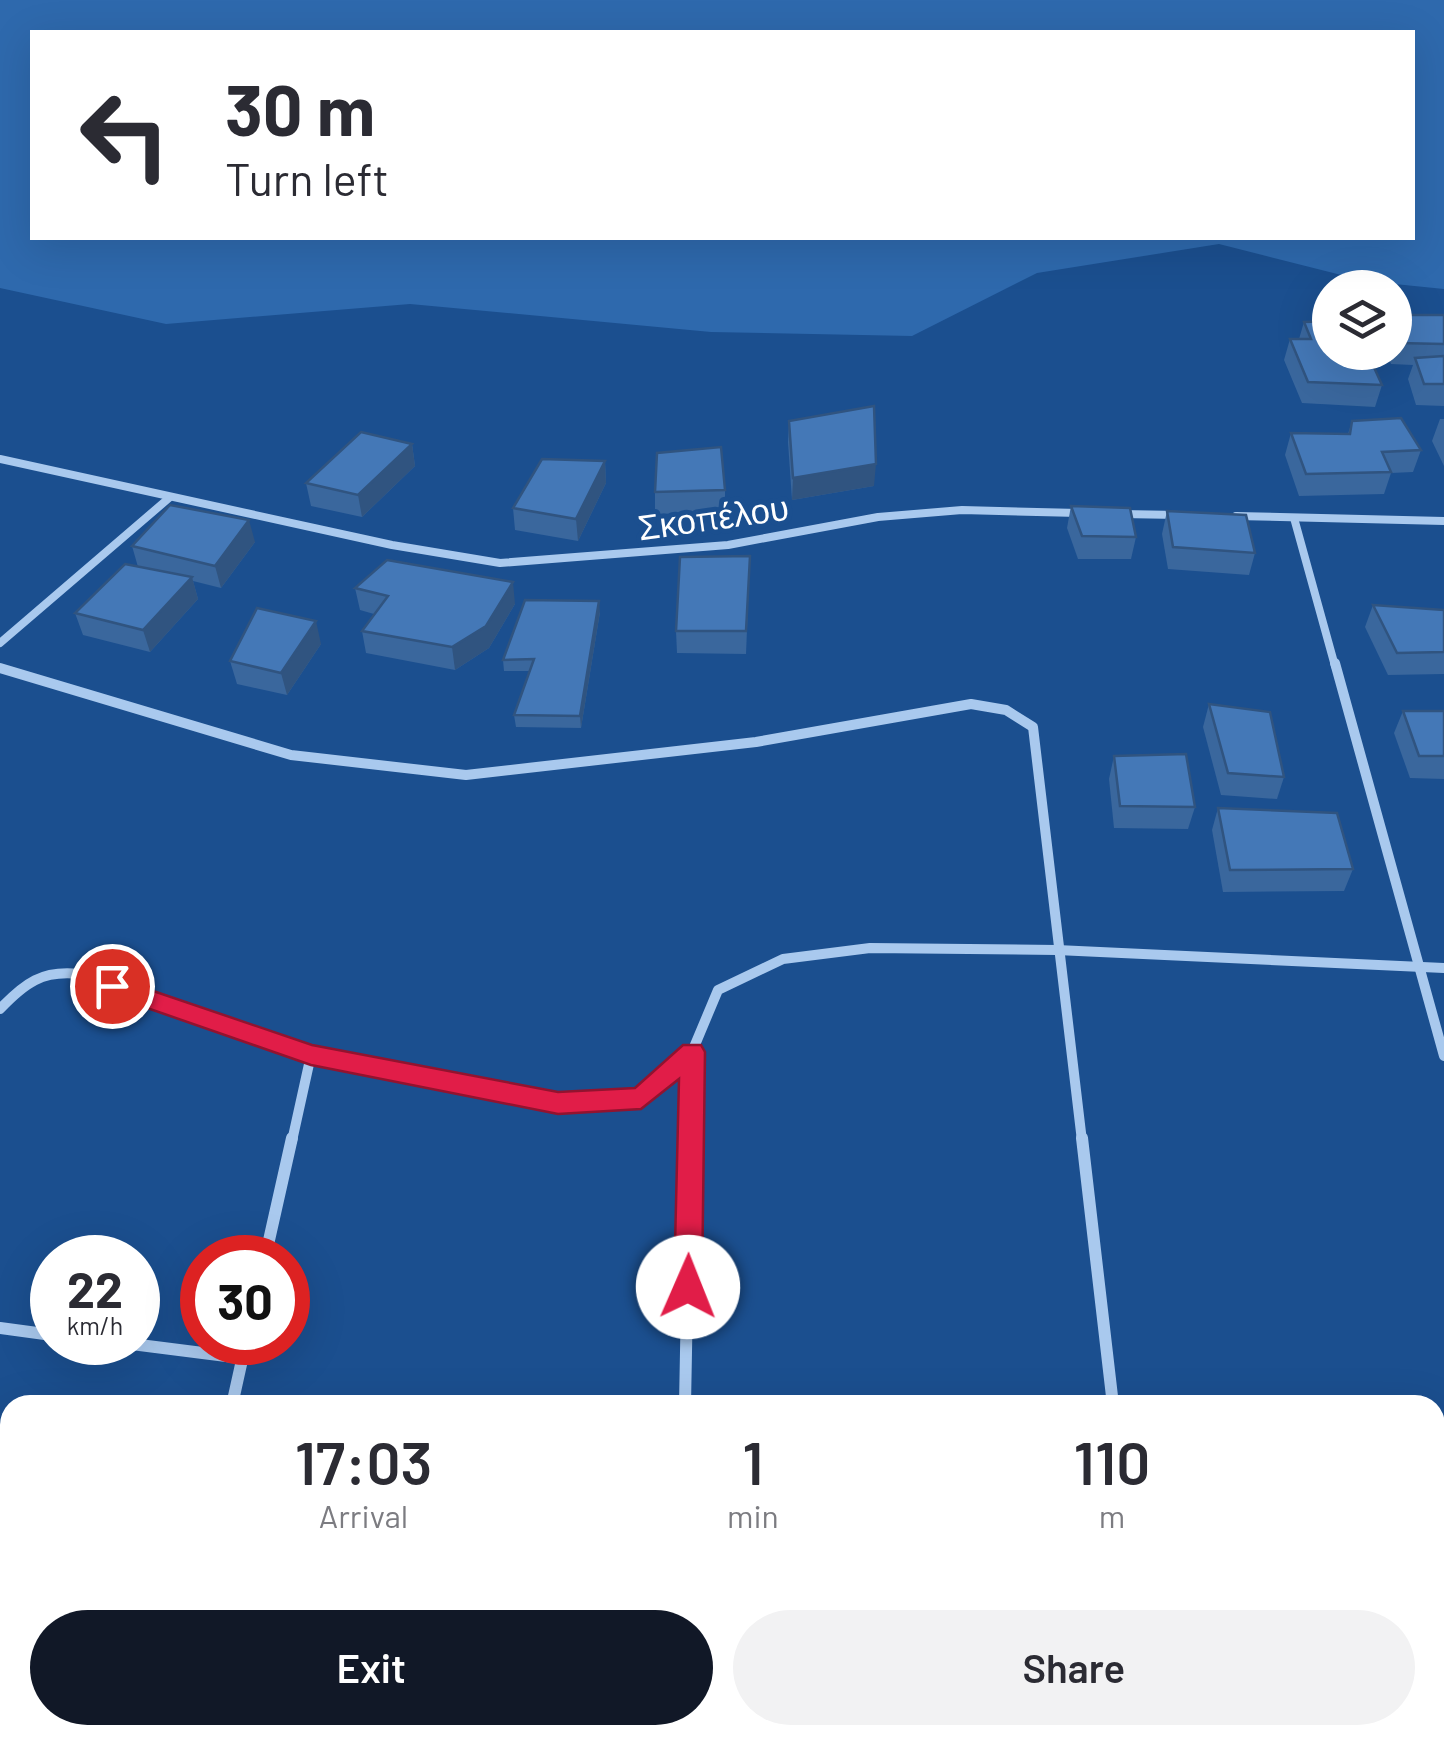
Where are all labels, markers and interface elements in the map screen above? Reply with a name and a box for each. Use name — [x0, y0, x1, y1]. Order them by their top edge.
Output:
text: 30 m — [225, 66, 375, 150]
icon: left — [60, 70, 190, 200]
text: Turn left — [225, 151, 389, 205]
map controls — [1312, 270, 1412, 370]
button: layers — [1312, 270, 1412, 370]
street label: Σκοπέλου — [635, 485, 791, 547]
pin — [70, 944, 155, 1029]
icon: arrive — [85, 959, 140, 1014]
speed limit sign: 30 — [180, 1235, 310, 1365]
position arrow — [636, 1235, 740, 1339]
text: 22 — [67, 1258, 123, 1318]
text: km/h — [67, 1310, 123, 1340]
text: 17:03 — [295, 1425, 432, 1497]
text: 1 — [742, 1425, 764, 1497]
text: 110 — [1074, 1425, 1150, 1497]
text: Arrival — [319, 1496, 408, 1534]
text: min — [727, 1496, 779, 1534]
text: m — [1099, 1496, 1125, 1534]
button: Exit — [30, 1610, 713, 1725]
button: Share — [733, 1610, 1415, 1725]

